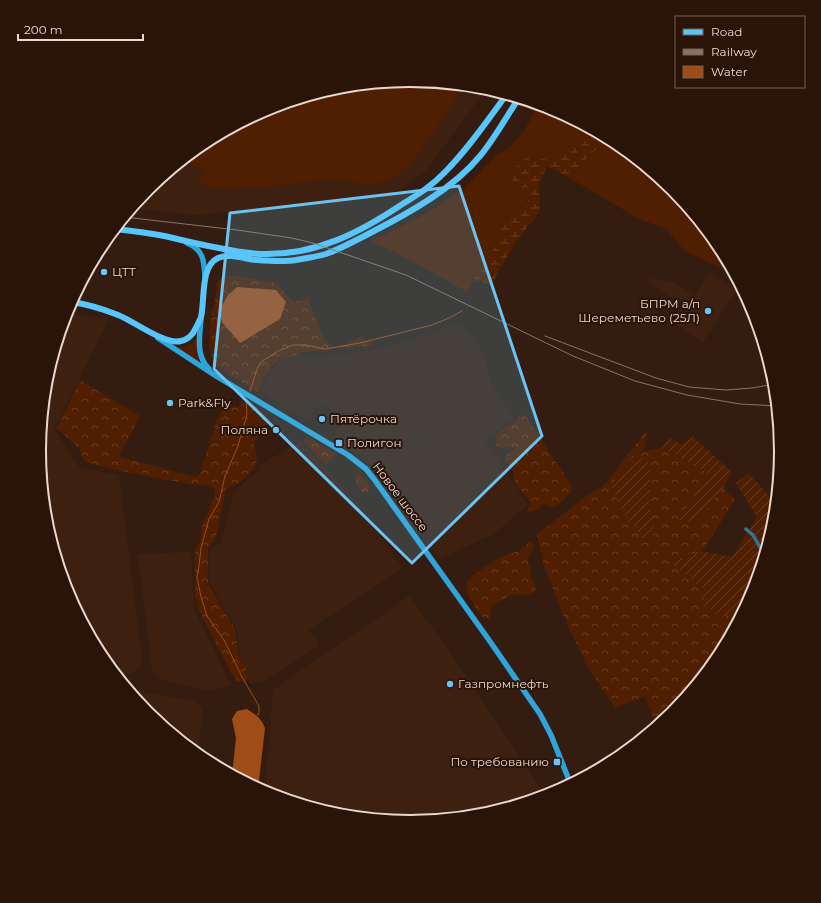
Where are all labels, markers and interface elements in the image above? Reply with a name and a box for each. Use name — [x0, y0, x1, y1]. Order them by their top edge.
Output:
scale bar — [18, 16, 143, 42]
legend — [675, 16, 805, 88]
text: 200 m — [24, 22, 63, 37]
text: Road — [711, 24, 742, 39]
text: Railway — [711, 44, 757, 59]
text: Water — [711, 64, 748, 79]
place label: ЦТТ — [112, 264, 136, 279]
marker: ЦТТ — [99, 267, 109, 277]
place label: БПРМ а/п Шереметьево (25Л) — [578, 296, 700, 325]
marker: БПРМ а/п Шереметьево (25Л) — [703, 306, 713, 316]
place label: Park&Fly — [178, 395, 231, 410]
marker: Park&Fly — [165, 398, 175, 408]
place label: Пятёрочка — [330, 411, 397, 426]
marker: Пятёрочка — [317, 414, 327, 424]
place label: Поляна — [221, 422, 268, 437]
marker: Поляна — [271, 425, 281, 435]
place label: Полигон — [347, 435, 401, 450]
marker: Полигон — [334, 438, 344, 448]
street label: Новое шоссе — [370, 459, 431, 534]
place label: Газпромнефть — [458, 676, 549, 691]
marker: Газпромнефть — [445, 679, 455, 689]
place label: По требованию — [450, 754, 549, 769]
marker: По требованию — [552, 757, 562, 767]

